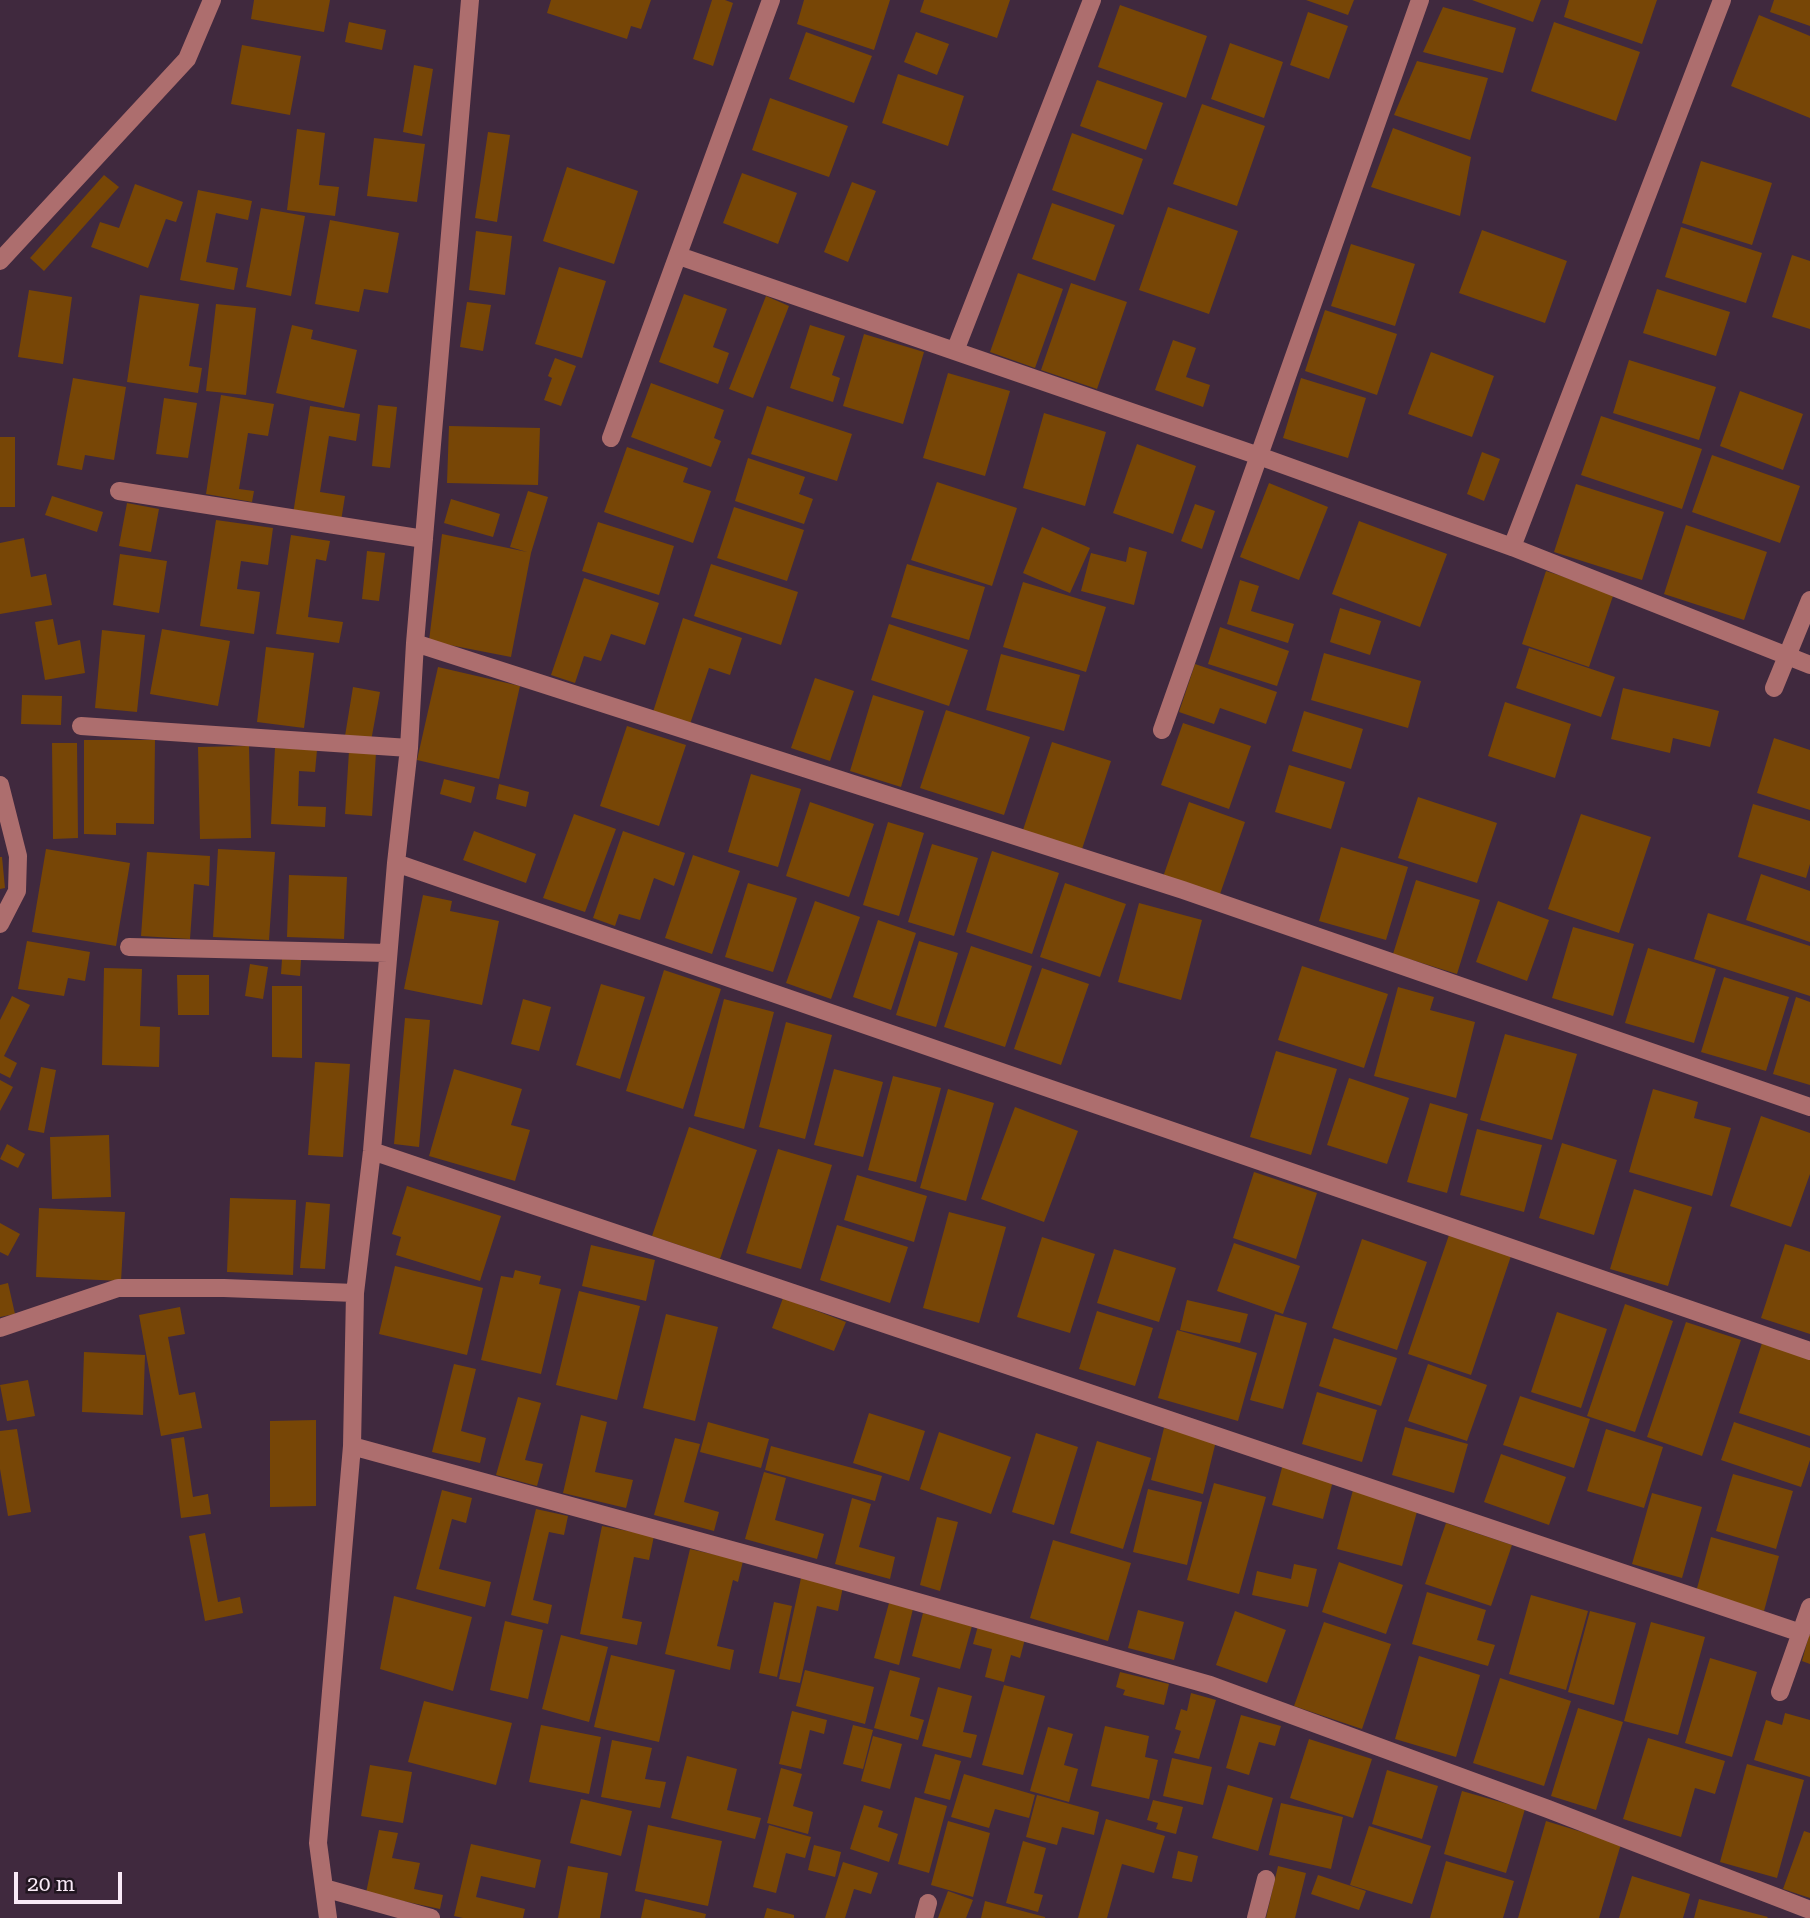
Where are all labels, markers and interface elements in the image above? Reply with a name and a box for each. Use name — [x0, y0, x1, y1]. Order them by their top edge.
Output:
scale bar — [18, 1858, 126, 1902]
text: 20 m — [27, 1872, 75, 1896]

